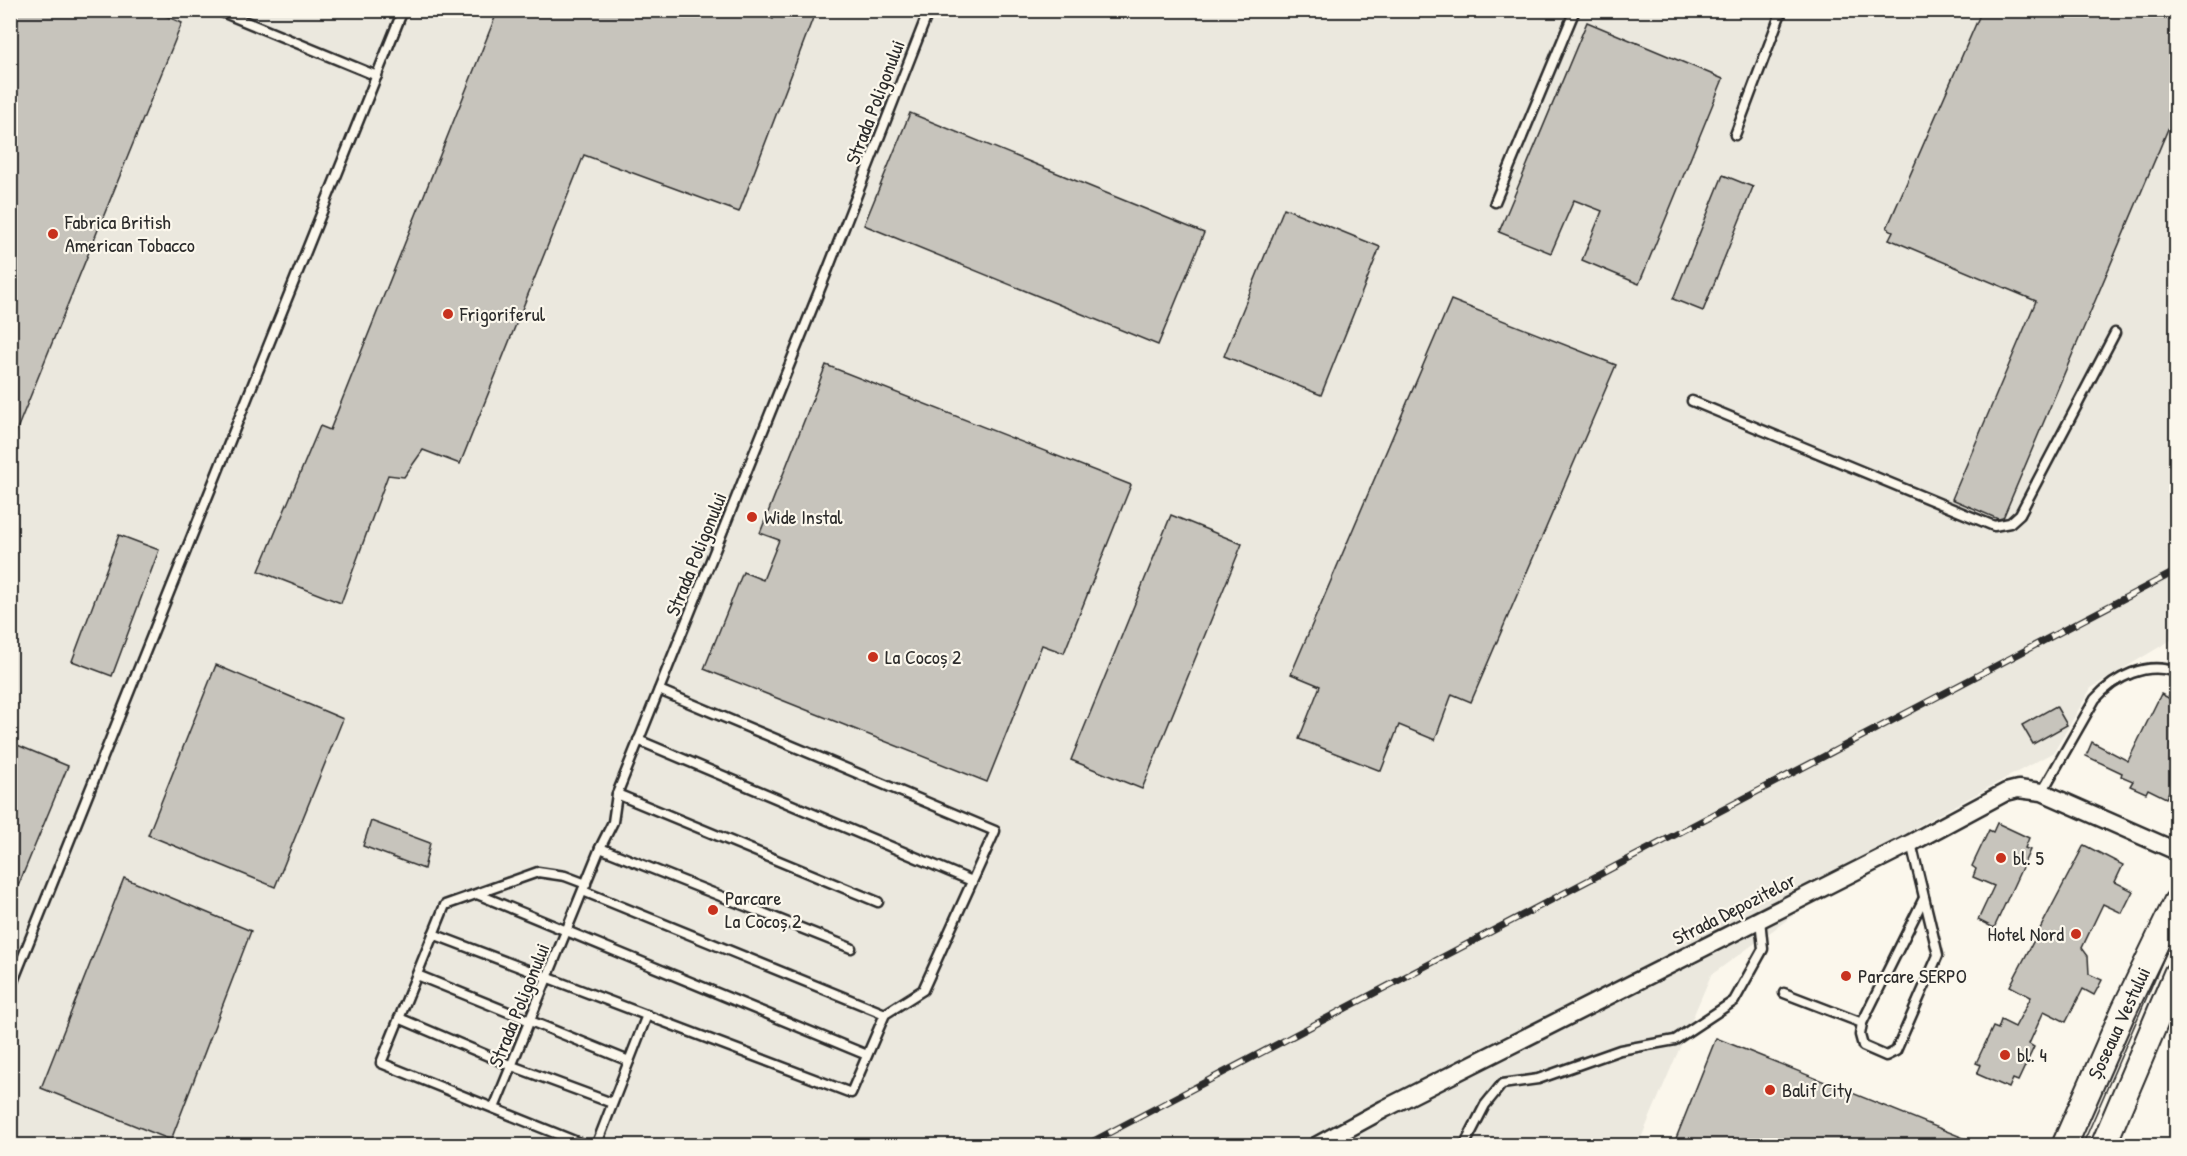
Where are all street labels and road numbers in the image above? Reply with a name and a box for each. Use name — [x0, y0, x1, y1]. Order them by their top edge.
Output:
street label: Strada Poligonului — [838, 36, 911, 168]
street label: Strada Poligonului — [658, 488, 733, 620]
street label: Strada Depozitelor — [1668, 866, 1800, 951]
street label: Strada Poligonului — [481, 939, 556, 1071]
street label: Șoseaua Vestului — [2081, 962, 2156, 1083]

